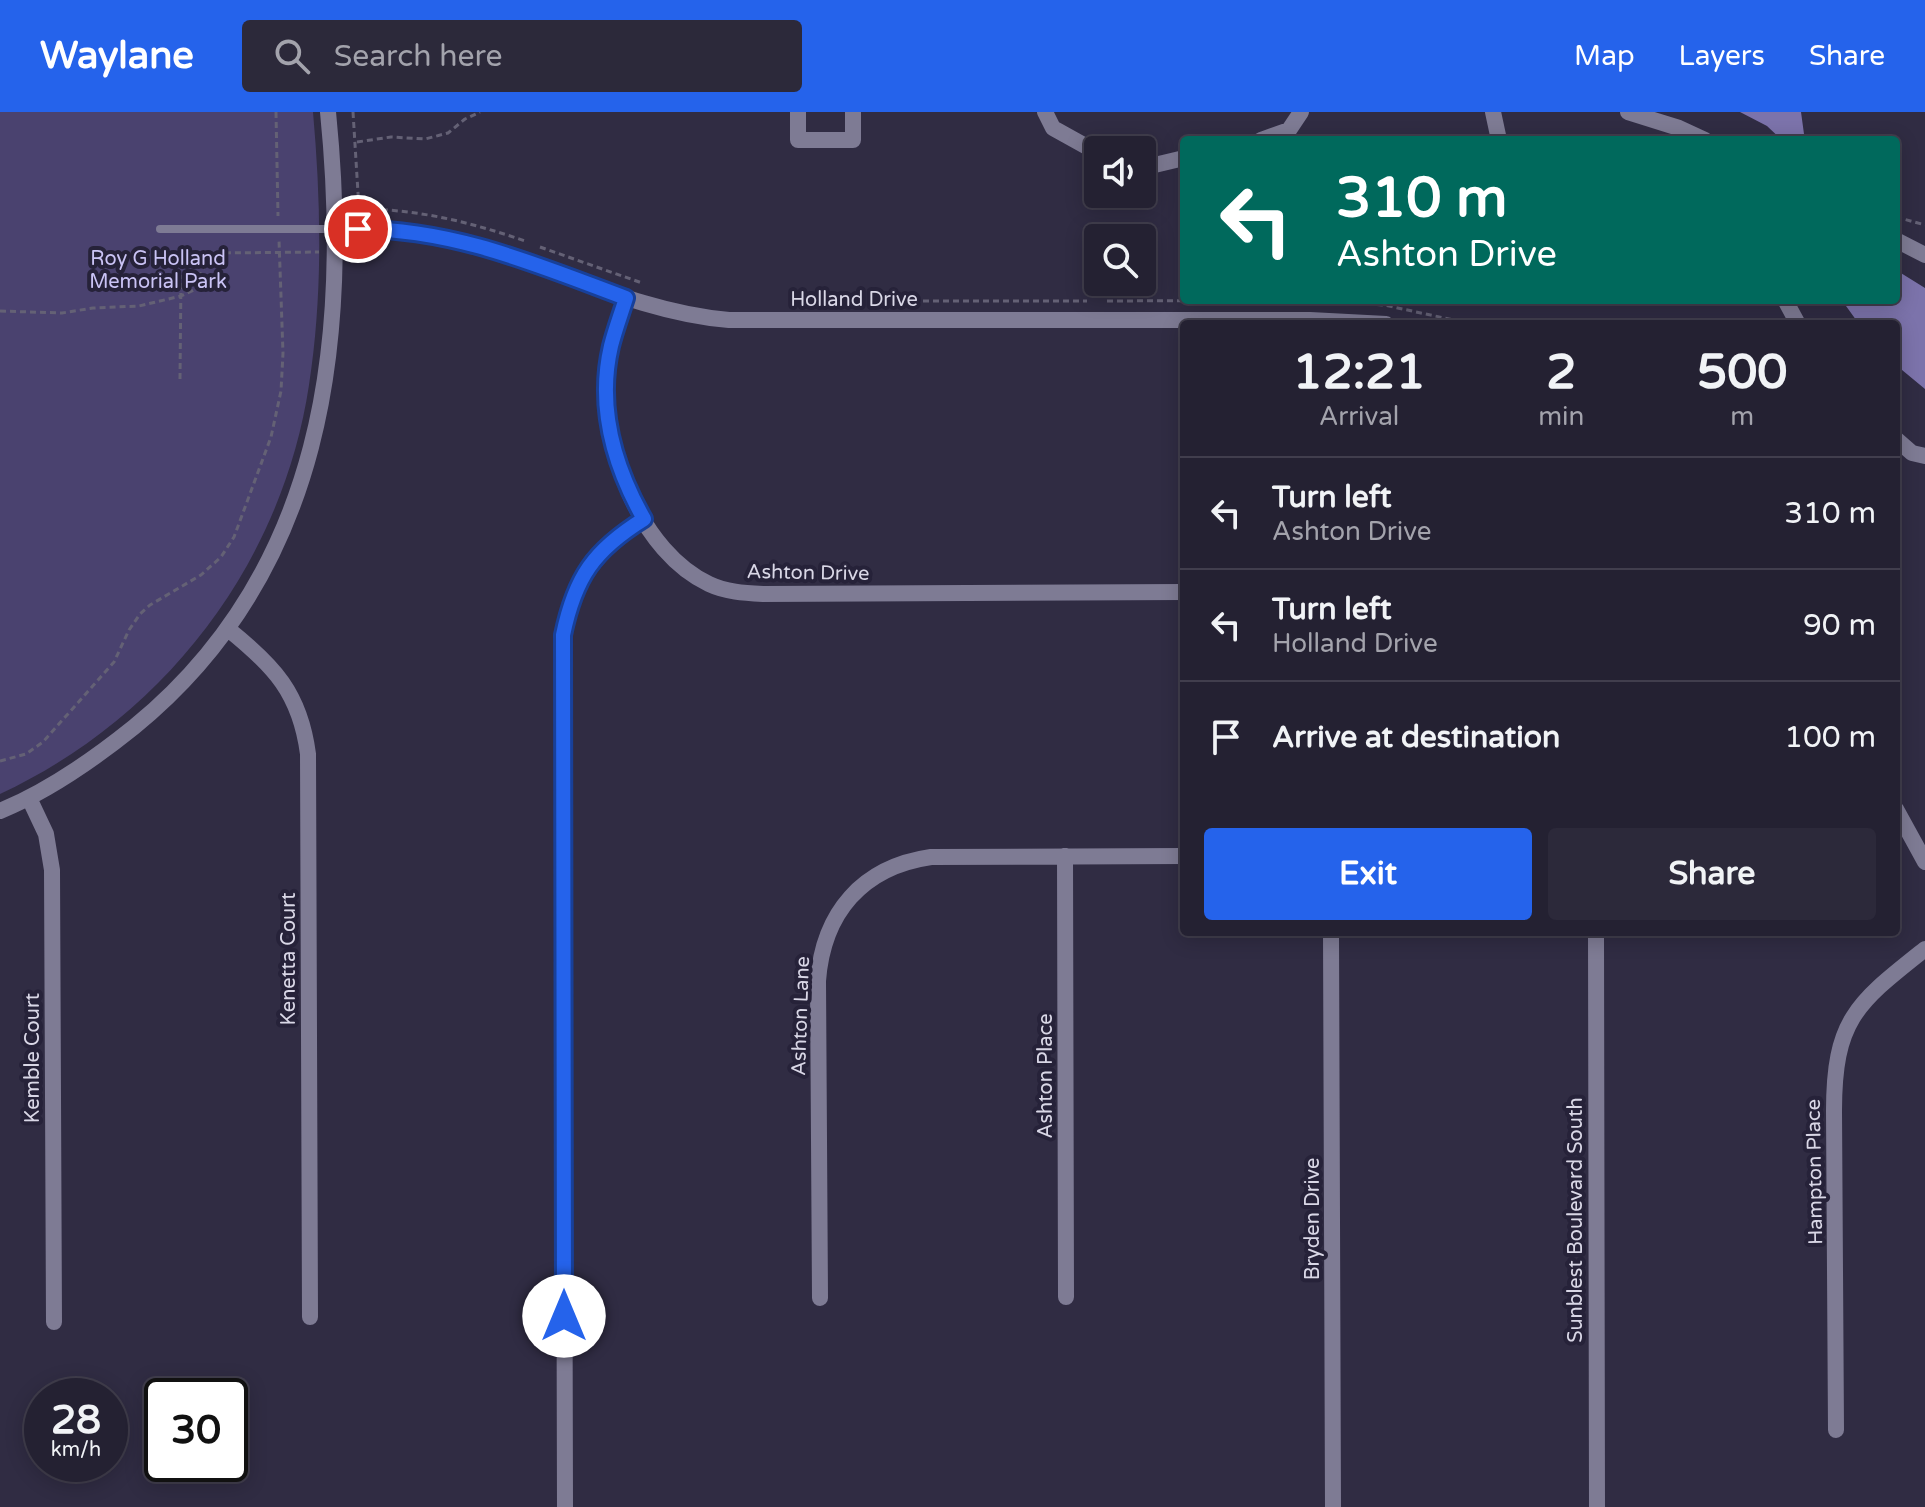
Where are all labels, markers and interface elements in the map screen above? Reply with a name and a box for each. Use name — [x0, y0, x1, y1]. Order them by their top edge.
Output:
search box — [242, 20, 802, 92]
text: Waylane — [40, 33, 194, 79]
icon: search — [270, 34, 314, 78]
text: Search here — [334, 38, 503, 75]
text: Map — [1574, 39, 1635, 73]
text: Layers — [1679, 39, 1765, 73]
text: Share — [1809, 39, 1885, 73]
map controls — [1084, 136, 1156, 296]
button: sound — [1084, 136, 1156, 208]
text: 310 m — [1336, 165, 1507, 232]
icon: left — [1204, 168, 1308, 272]
pin — [324, 195, 392, 263]
icon: arrive — [336, 207, 380, 251]
button: search — [1084, 224, 1156, 296]
text: Ashton Drive — [1336, 233, 1557, 276]
park label: Roy G Holland Memorial Park — [89, 247, 227, 294]
street label: Holland Drive — [790, 288, 918, 312]
text: 12:21 — [1293, 344, 1426, 402]
text: 2 — [1546, 344, 1576, 402]
text: 500 — [1697, 344, 1787, 402]
text: Arrival — [1319, 401, 1399, 432]
text: min — [1538, 401, 1584, 432]
text: m — [1730, 401, 1754, 432]
text: Turn left — [1272, 479, 1391, 516]
icon: left — [1204, 491, 1248, 535]
text: 310 m — [1784, 495, 1876, 532]
text: Ashton Drive — [1272, 516, 1432, 547]
street label: Ashton Drive — [746, 560, 870, 586]
text: Turn left — [1272, 591, 1391, 628]
icon: left — [1204, 603, 1248, 647]
text: 90 m — [1803, 607, 1876, 644]
text: Holland Drive — [1272, 628, 1438, 659]
icon: arrive — [1204, 715, 1248, 759]
text: Arrive at destination — [1272, 719, 1560, 756]
text: 100 m — [1784, 719, 1876, 756]
button: Exit — [1204, 828, 1532, 920]
button: Share — [1548, 828, 1876, 920]
street label: Kenetta Court — [277, 892, 301, 1026]
street label: Ashton Lane — [787, 956, 815, 1076]
street label: Kemble Court — [21, 992, 45, 1123]
street label: Ashton Place — [1034, 1014, 1058, 1138]
street label: Sunblest Boulevard South — [1564, 1097, 1588, 1343]
street label: Hampton Place — [1802, 1099, 1828, 1245]
street label: Bryden Drive — [1301, 1158, 1325, 1280]
position arrow — [522, 1274, 606, 1358]
speed limit sign: 30 — [144, 1378, 248, 1482]
text: 28 — [51, 1396, 101, 1444]
text: km/h — [51, 1438, 101, 1462]

